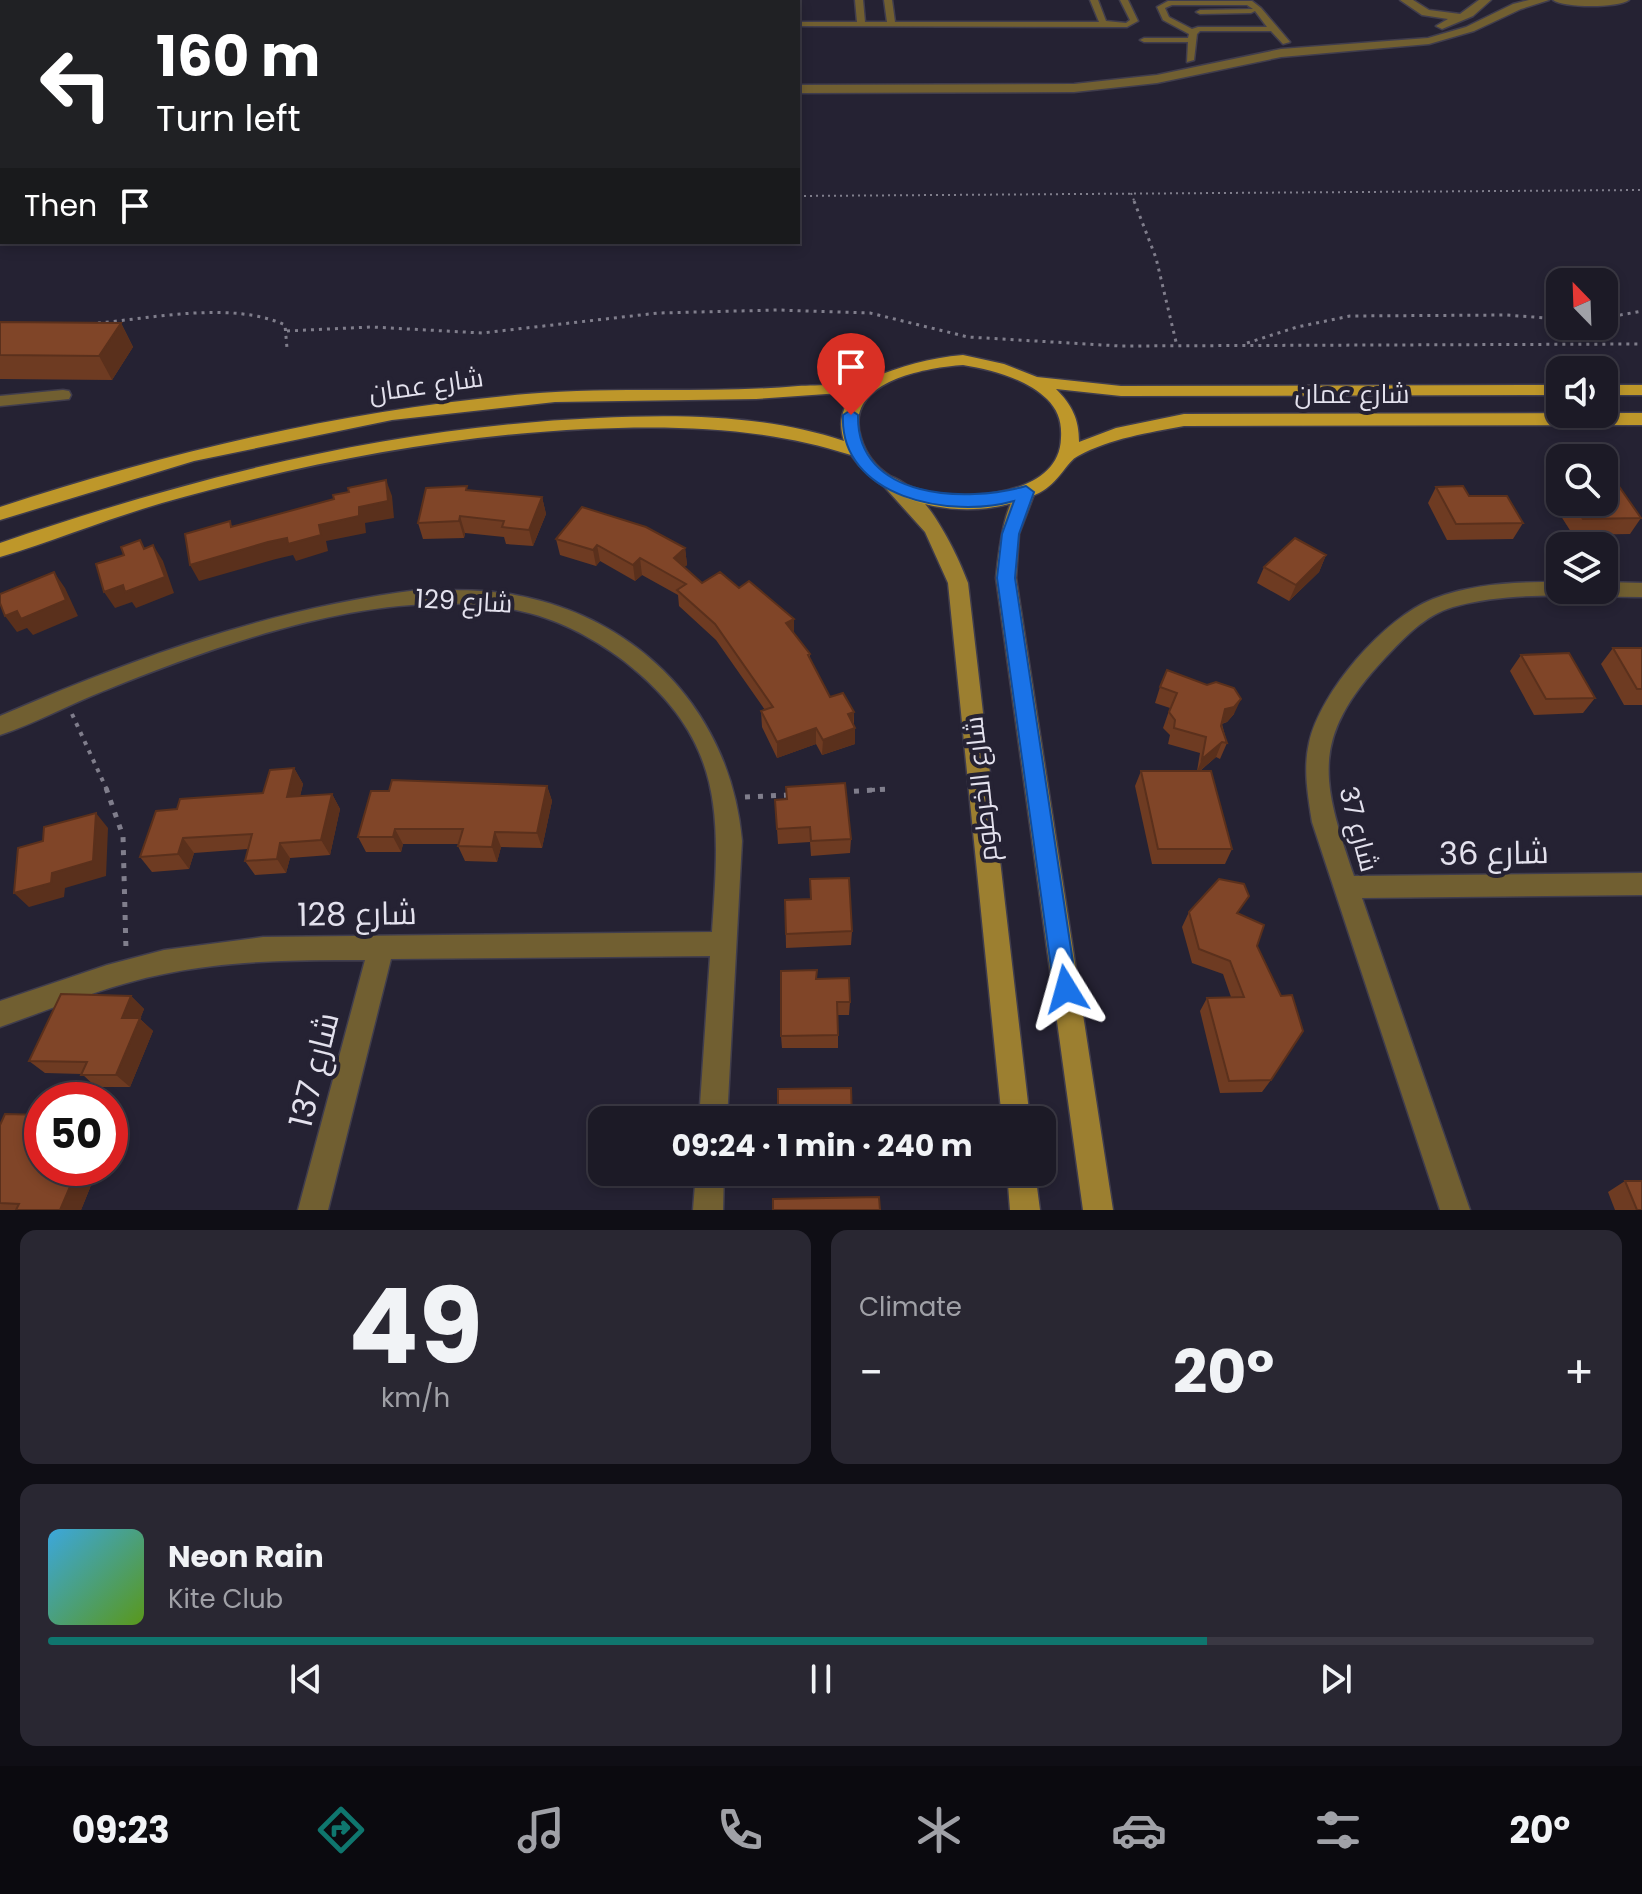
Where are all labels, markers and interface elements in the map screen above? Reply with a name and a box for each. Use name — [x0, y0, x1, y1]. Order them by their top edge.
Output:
text: 160 m — [156, 17, 320, 96]
icon: left — [24, 32, 128, 136]
text: Turn left — [156, 93, 301, 144]
text: Then — [24, 184, 97, 227]
icon: arrive — [113, 184, 157, 228]
north arrow — [1546, 268, 1618, 340]
map controls — [1546, 268, 1618, 604]
pin — [817, 333, 885, 415]
icon: arrive — [829, 345, 873, 389]
button: sound — [1546, 356, 1618, 428]
street label: شارع عمان — [366, 359, 486, 411]
street label: شارع عمان — [1294, 376, 1410, 412]
button: search — [1546, 444, 1618, 516]
button: layers — [1546, 532, 1618, 604]
street label: شارع 129 — [415, 580, 513, 622]
street label: شارع الخرطوم — [955, 715, 1007, 863]
street label: شارع 37 — [1330, 782, 1388, 876]
street label: شارع 36 — [1439, 829, 1549, 876]
street label: شارع 128 — [297, 890, 417, 937]
position arrow — [1024, 947, 1108, 1031]
street label: شارع 137 — [278, 1008, 350, 1132]
speed limit sign: 50 — [24, 1082, 128, 1186]
text: 09:24 · 1 min · 240 m — [672, 1124, 972, 1167]
text: 49 — [348, 1254, 483, 1399]
text: Climate — [859, 1289, 962, 1325]
text: 20° — [1173, 1330, 1274, 1414]
text: − — [859, 1342, 883, 1403]
text: + — [1564, 1342, 1594, 1403]
text: km/h — [381, 1380, 450, 1416]
text: Neon Rain — [168, 1535, 324, 1578]
text: Kite Club — [168, 1581, 283, 1617]
icon: previous — [284, 1657, 328, 1701]
icon: pause — [799, 1657, 843, 1701]
icon: next — [1314, 1657, 1358, 1701]
icon: directions — [313, 1802, 369, 1858]
icon: music — [513, 1802, 569, 1858]
icon: phone — [712, 1802, 768, 1858]
icon: climate — [911, 1802, 967, 1858]
icon: car — [1111, 1802, 1167, 1858]
icon: filters — [1310, 1802, 1366, 1858]
text: 09:23 — [72, 1805, 170, 1856]
text: 20° — [1510, 1805, 1570, 1856]

